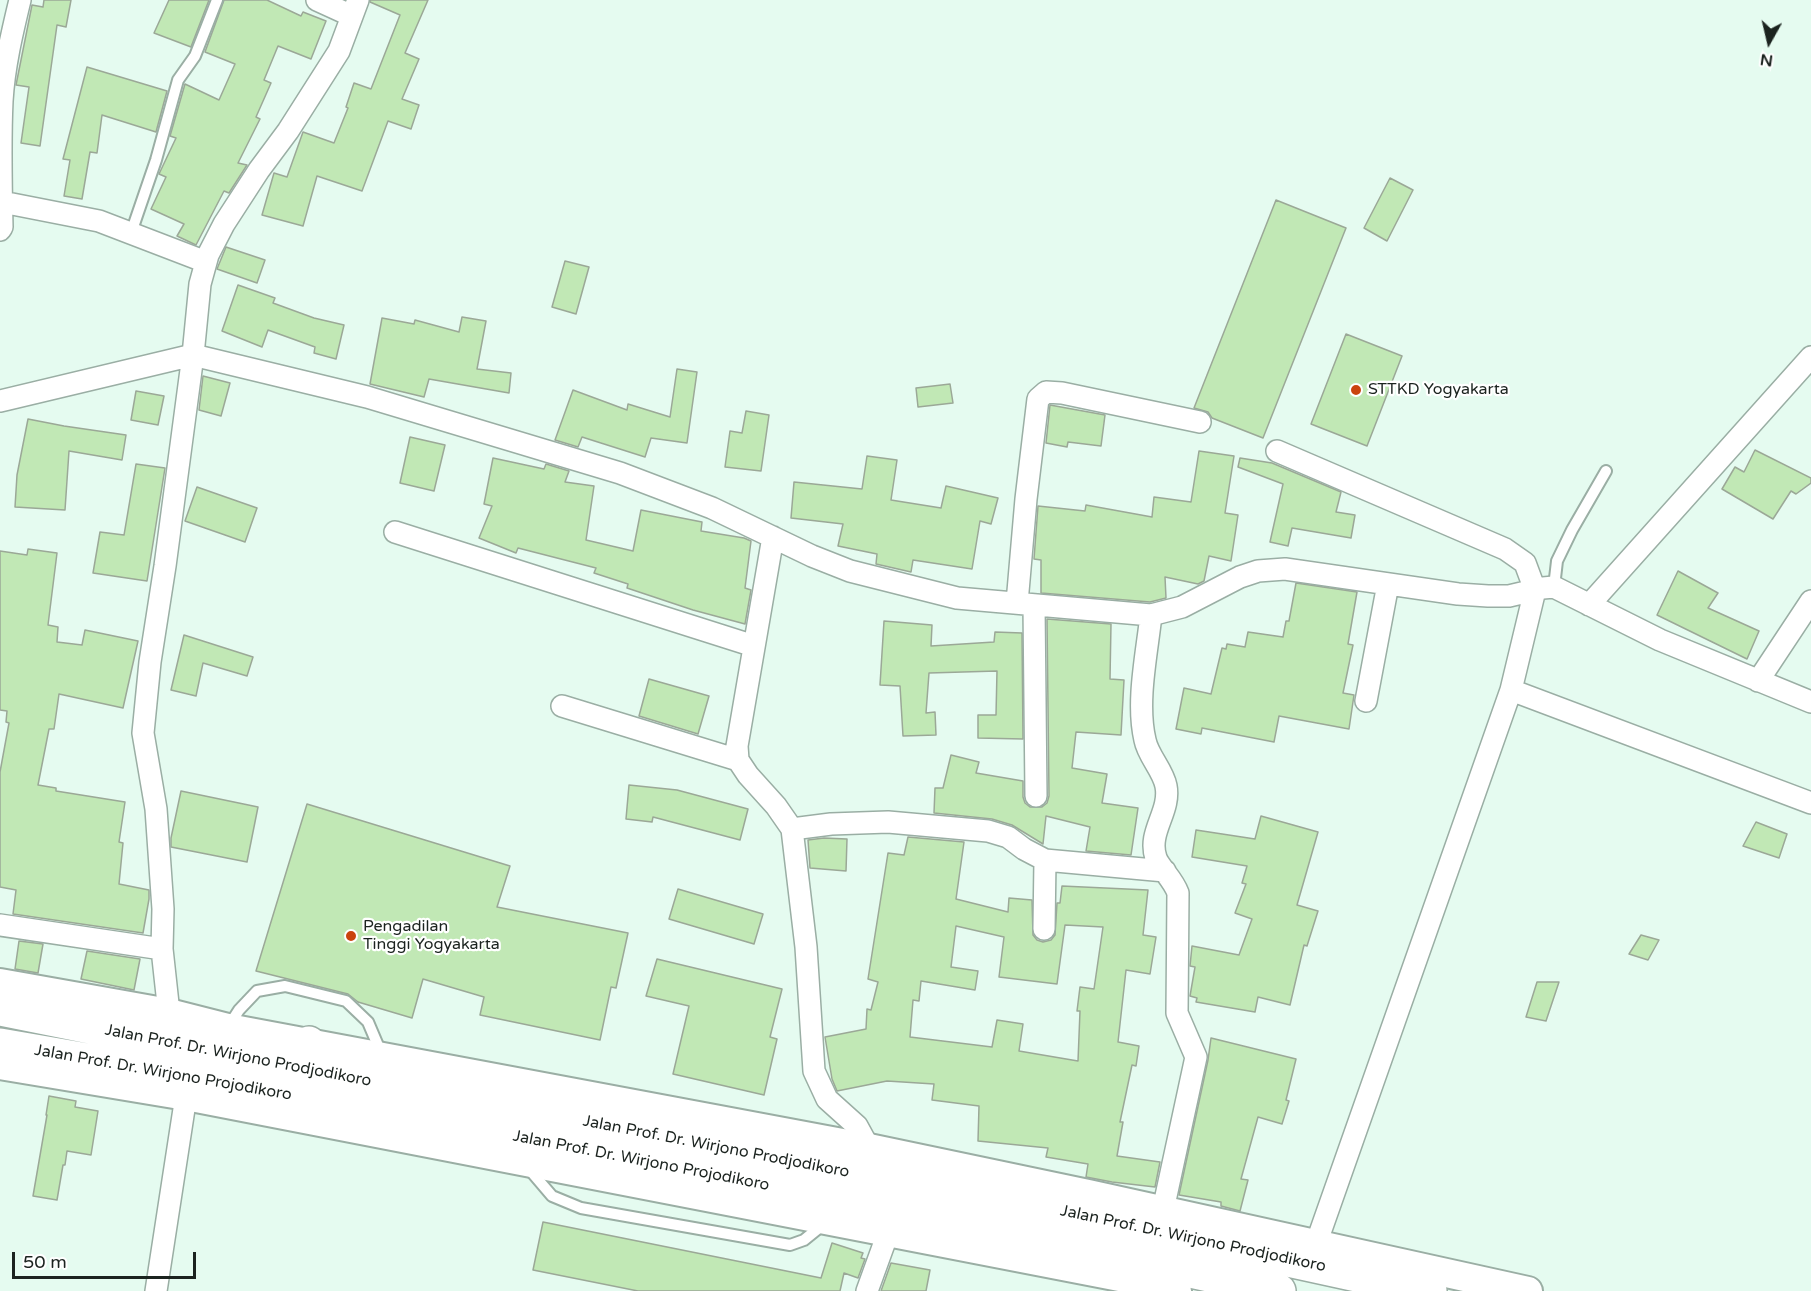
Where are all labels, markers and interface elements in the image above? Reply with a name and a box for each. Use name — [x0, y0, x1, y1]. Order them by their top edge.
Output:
north arrow — [1739, 12, 1799, 72]
text: N — [1759, 49, 1774, 71]
place label: STTKD Yogyakarta — [1368, 380, 1509, 400]
marker: STTKD Yogyakarta — [1349, 383, 1363, 397]
place label: Pengadilan Tinggi Yogyakarta — [363, 917, 500, 955]
marker: Pengadilan Tinggi Yogyakarta — [344, 929, 358, 943]
street label: Jalan Prof. Dr. Wirjono Prodjodikoro — [103, 1021, 373, 1091]
street label: Jalan Prof. Dr. Wirjono Projodikoro — [33, 1041, 293, 1105]
street label: Jalan Prof. Dr. Wirjono Prodjodikoro — [581, 1112, 851, 1182]
street label: Jalan Prof. Dr. Wirjono Projodikoro — [511, 1127, 771, 1195]
street label: Jalan Prof. Dr. Wirjono Prodjodikoro — [1058, 1201, 1328, 1277]
scale bar — [15, 1240, 200, 1278]
text: 50 m — [23, 1251, 67, 1273]

